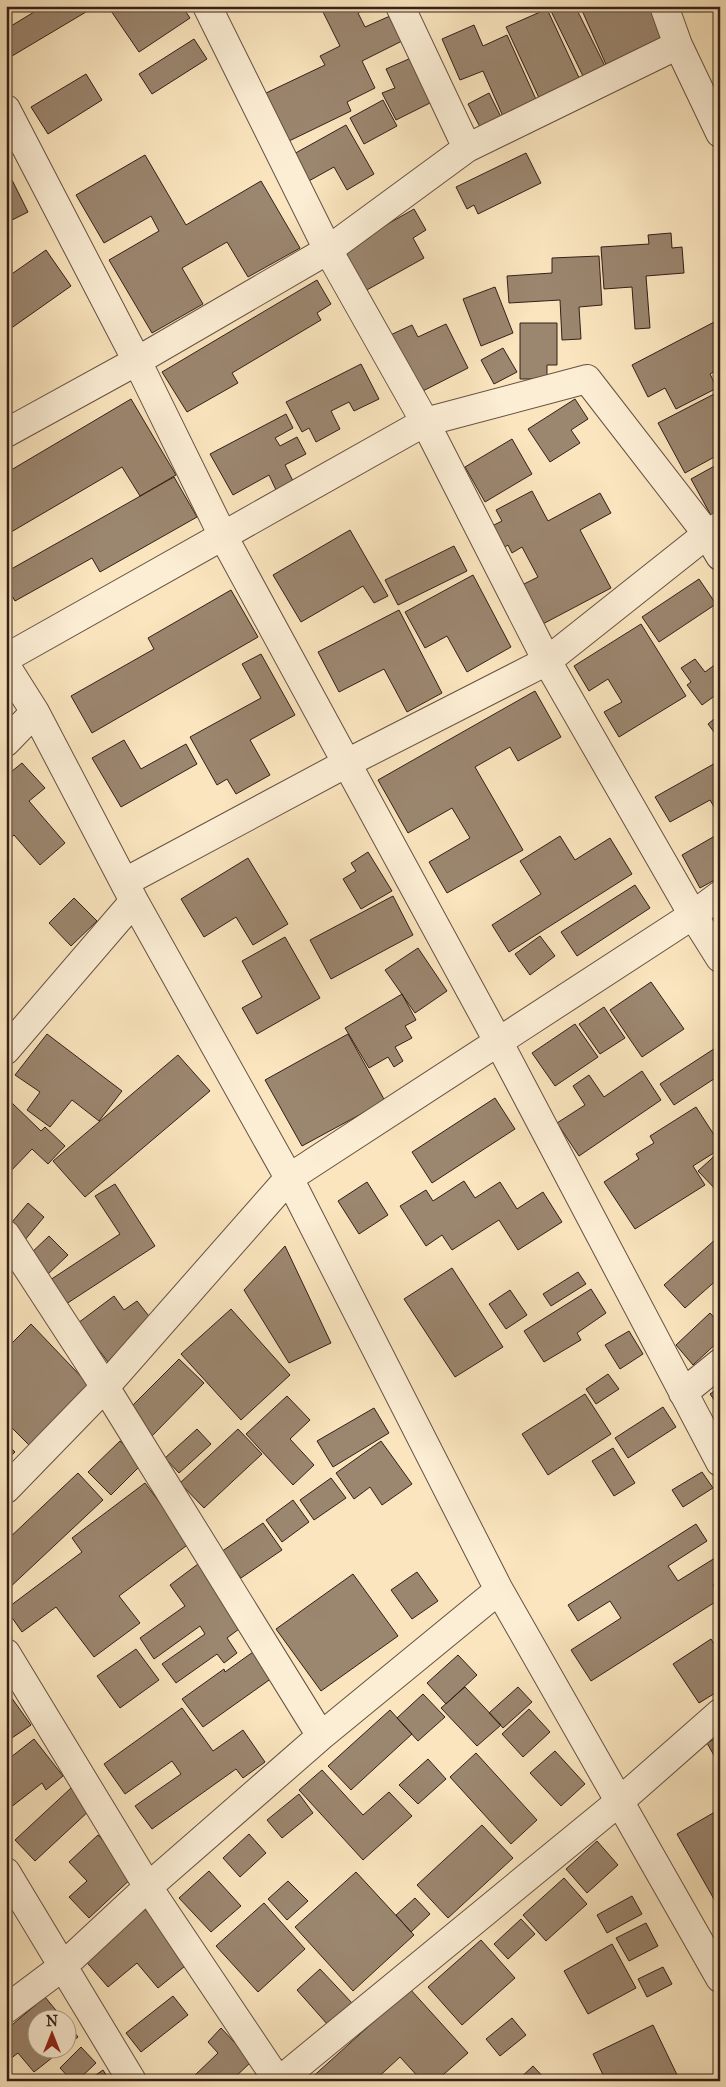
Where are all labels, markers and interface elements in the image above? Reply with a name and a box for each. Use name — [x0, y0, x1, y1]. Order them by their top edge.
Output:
north arrow — [28, 2010, 78, 2060]
text: N — [46, 2013, 58, 2030]

